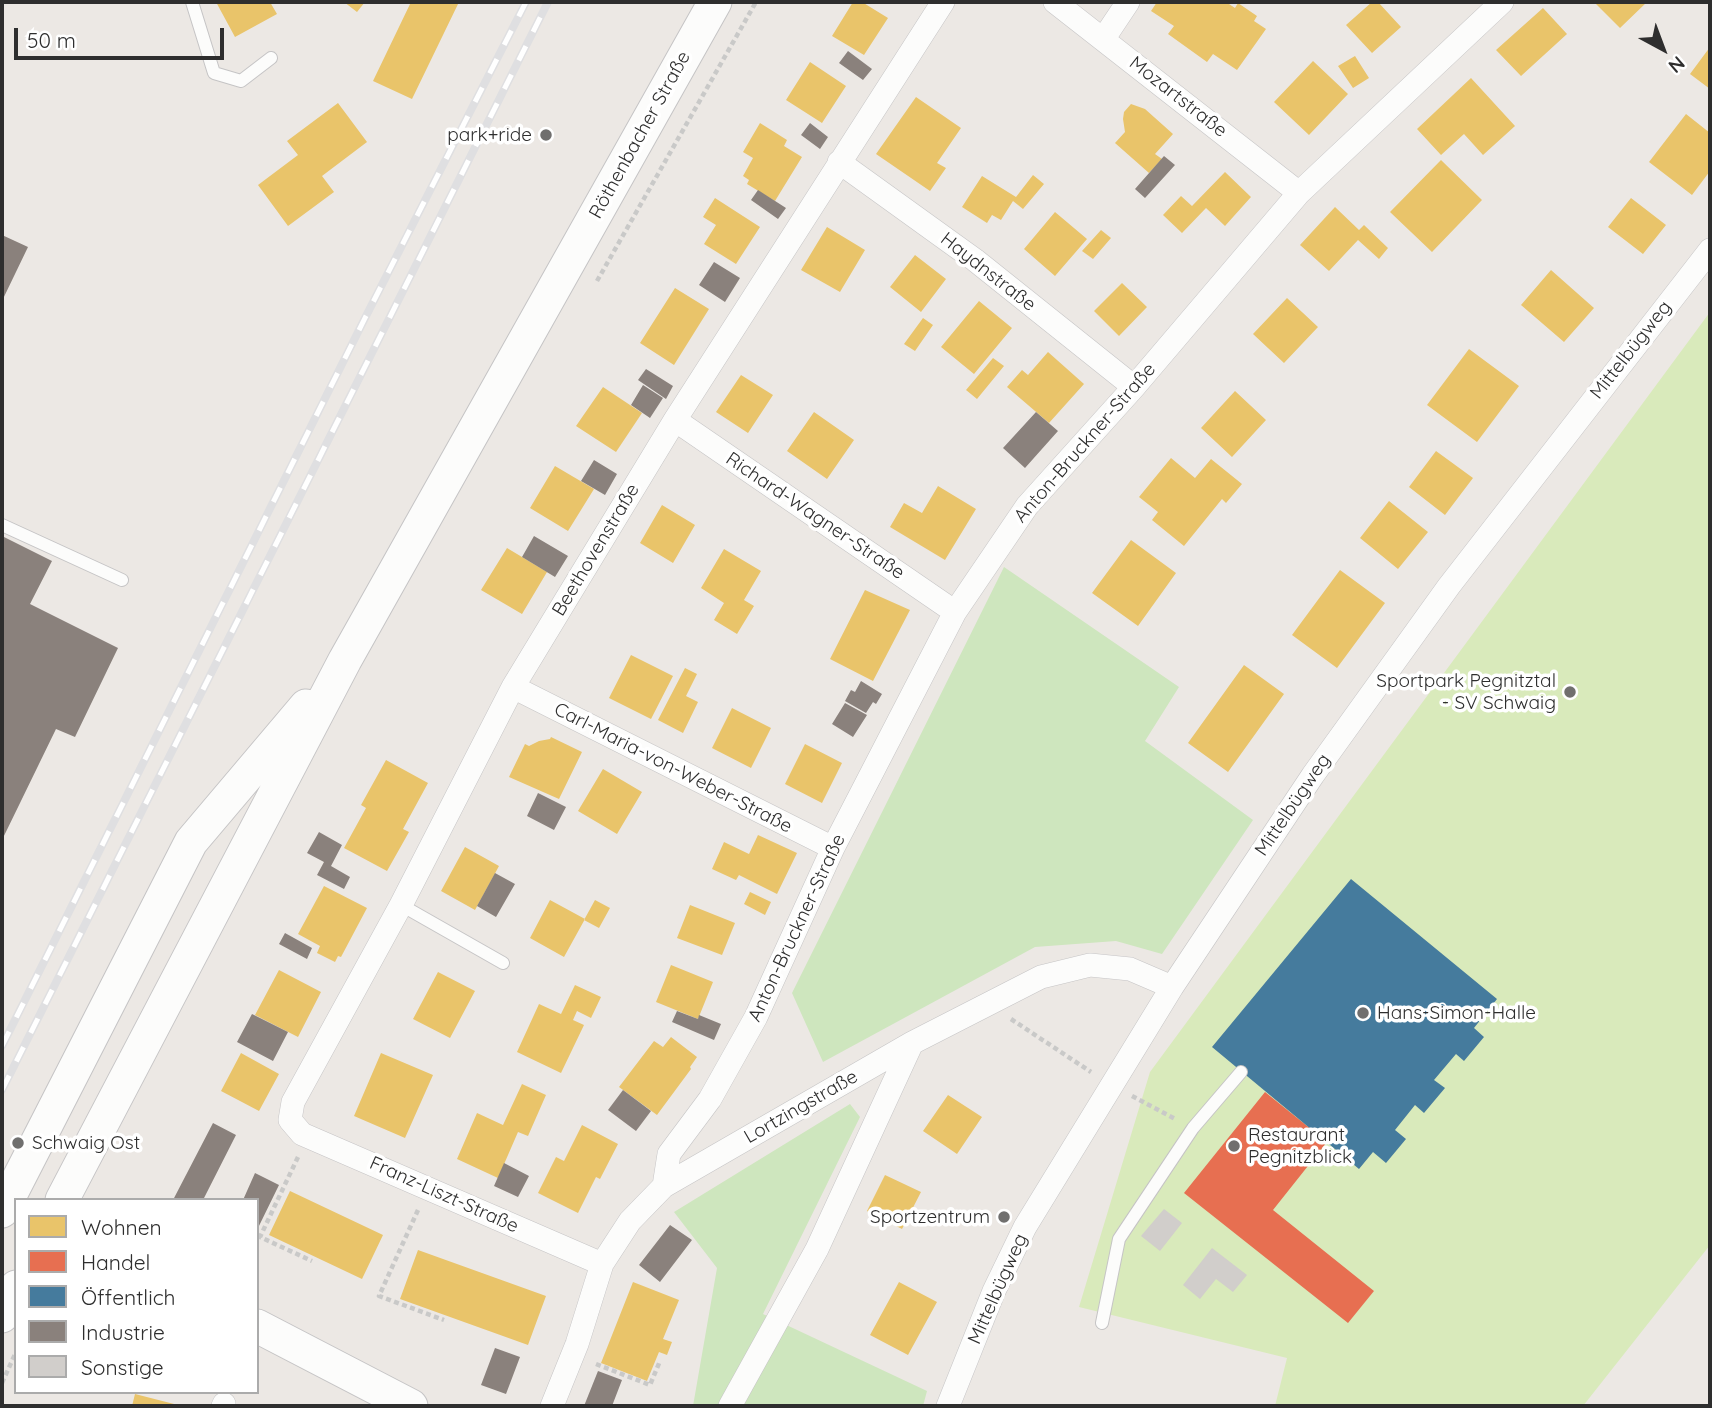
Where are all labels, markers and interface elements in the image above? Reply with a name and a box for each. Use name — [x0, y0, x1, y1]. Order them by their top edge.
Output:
scale bar — [18, 14, 228, 58]
north arrow — [1628, 14, 1698, 84]
text: 50 m — [27, 27, 76, 53]
street label: Röthenbacher Straße — [584, 47, 696, 223]
text: N — [1664, 51, 1690, 78]
street label: Mozartstraße — [1125, 52, 1231, 142]
place label: park+ride — [447, 124, 532, 146]
marker: park+ride — [538, 127, 554, 143]
street label: Haydnstraße — [936, 228, 1040, 316]
street label: Mittelbügweg — [1586, 296, 1676, 404]
street label: Anton-Bruckner-Straße — [1009, 358, 1161, 528]
street label: Richard-Wagner-Straße — [721, 448, 909, 584]
street label: Beethovenstraße — [548, 480, 644, 620]
place label: Sportpark Pegnitztal - SV Schwaig — [1376, 670, 1556, 714]
marker: Sportpark Pegnitztal - SV Schwaig — [1562, 684, 1578, 700]
street label: Carl-Maria-von-Weber-Straße — [550, 698, 796, 838]
street label: Mittelbügweg — [1250, 750, 1336, 860]
street label: Anton-Bruckner-Straße — [743, 831, 851, 1025]
place label: Hans-Simon-Halle — [1377, 1002, 1536, 1024]
marker: Hans-Simon-Halle — [1355, 1005, 1371, 1021]
street label: Lortzingstraße — [740, 1065, 862, 1149]
place label: Restaurant Pegnitzblick — [1248, 1124, 1352, 1168]
place label: Schwaig Ost — [32, 1132, 140, 1154]
marker: Schwaig Ost — [10, 1135, 26, 1151]
marker: Restaurant Pegnitzblick — [1226, 1138, 1242, 1154]
street label: Franz-Liszt-Straße — [366, 1152, 522, 1238]
legend — [14, 1198, 259, 1394]
place label: Sportzentrum — [870, 1206, 990, 1228]
marker: Sportzentrum — [996, 1209, 1012, 1225]
text: Wohnen — [81, 1214, 162, 1240]
street label: Mittelbügweg — [963, 1230, 1033, 1348]
text: Handel — [81, 1249, 150, 1275]
text: Öffentlich — [81, 1284, 175, 1310]
text: Industrie — [81, 1319, 165, 1345]
text: Sonstige — [81, 1354, 164, 1380]

